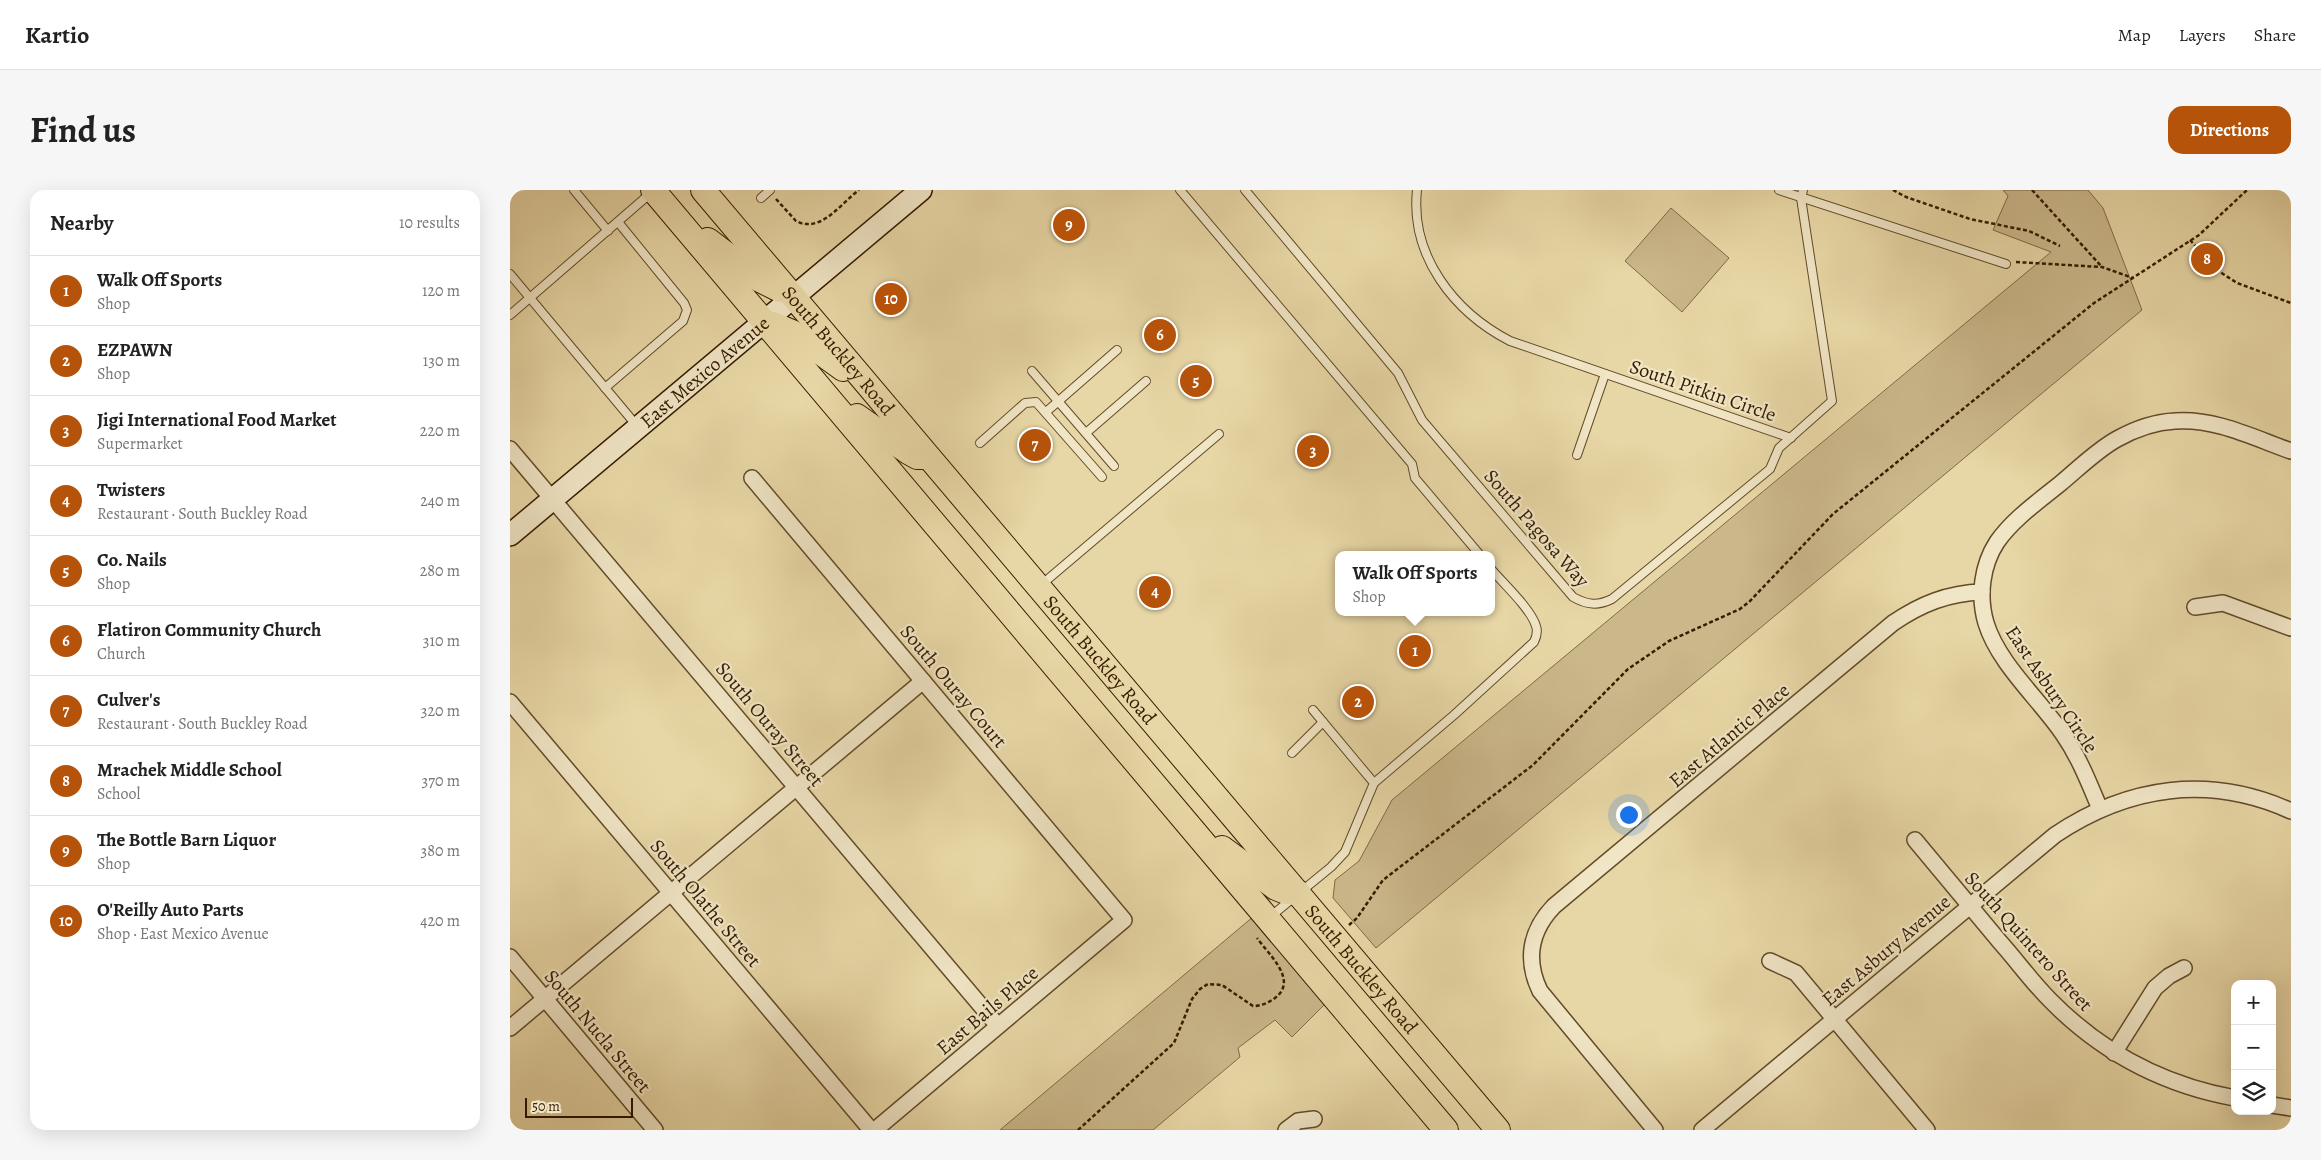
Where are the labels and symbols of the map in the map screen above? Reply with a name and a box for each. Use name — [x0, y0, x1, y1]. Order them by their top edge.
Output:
pin: 9 — [1053, 206, 1085, 244]
pin: 8 — [2191, 240, 2223, 278]
street label: South Buckley Road — [776, 280, 901, 421]
pin: 10 — [875, 280, 907, 318]
street label: East Mexico Avenue — [634, 310, 775, 434]
pin: 6 — [1144, 316, 1176, 354]
street label: South Pitkin Circle — [1626, 353, 1780, 428]
pin: 5 — [1180, 362, 1212, 400]
pin: 7 — [1019, 426, 1051, 464]
pin: 3 — [1297, 432, 1329, 470]
street label: South Pagosa Way — [1478, 463, 1596, 594]
pin: 4 — [1139, 573, 1171, 611]
street label: South Buckley Road — [1037, 589, 1163, 731]
street label: South Ouray Court — [894, 619, 1013, 754]
street label: East Asbury Circle — [1999, 620, 2104, 758]
pin: 1 — [1399, 632, 1431, 670]
street label: South Ouray Street — [709, 656, 830, 793]
street label: East Atlantic Place — [1663, 677, 1795, 794]
pin: 2 — [1342, 683, 1374, 721]
your location — [1616, 802, 1642, 828]
street label: South Olathe Street — [644, 833, 768, 973]
street label: South Quintero Street — [1958, 866, 2099, 1017]
street label: East Asbury Avenue — [1816, 888, 1956, 1012]
street label: South Buckley Road — [1299, 899, 1424, 1040]
street label: East Bails Place — [931, 960, 1044, 1061]
street label: South Nucla Street — [538, 964, 657, 1099]
scale bar — [525, 1095, 632, 1118]

